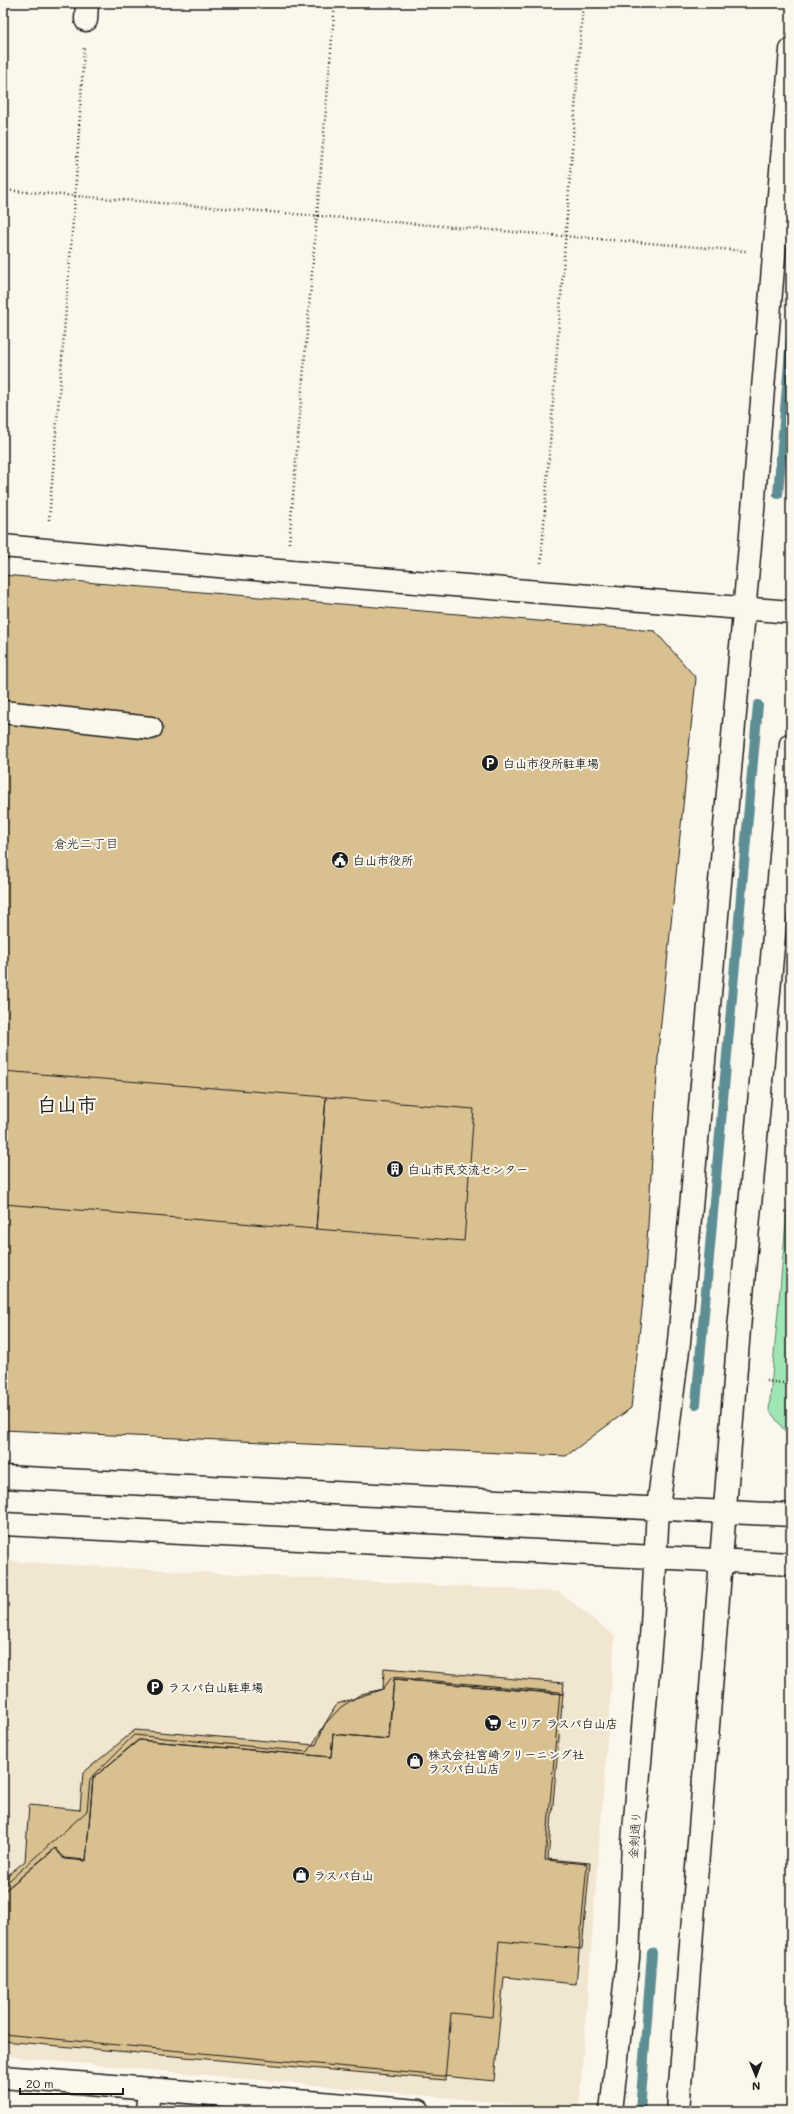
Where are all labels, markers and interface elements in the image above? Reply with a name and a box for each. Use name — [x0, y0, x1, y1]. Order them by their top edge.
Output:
parking icon: 白山市役所駐車場 — [480, 753, 500, 773]
place label: 白山市役所駐車場 — [503, 755, 599, 771]
district label: 倉光二丁目 — [53, 834, 119, 851]
public building icon: 白山市役所 — [330, 850, 350, 870]
place label: 白山市役所 — [353, 852, 414, 868]
district label: 白山市 — [37, 1091, 97, 1117]
building icon: 白山市民交流センター — [385, 1159, 405, 1179]
place label: 白山市民交流センター — [408, 1161, 528, 1177]
parking icon: ラスパ白山駐車場 — [145, 1677, 165, 1697]
place label: ラスパ白山駐車場 — [168, 1679, 264, 1695]
supermarket icon: セリア ラスパ白山店 — [483, 1713, 503, 1733]
place label: セリア ラスパ白山店 — [506, 1715, 618, 1731]
place label: 株式会社宮崎クリーニング社 ラスパ白山店 — [428, 1746, 584, 1776]
shop icon: 株式会社宮崎クリーニング社 ラスパ白山店 — [405, 1751, 425, 1771]
street label: 金剣通り — [624, 1810, 644, 1860]
shop icon: ラスパ白山 — [291, 1865, 311, 1885]
place label: ラスパ白山 — [314, 1867, 374, 1883]
north arrow — [736, 2056, 776, 2096]
scale bar — [20, 2070, 123, 2096]
text: 20 m — [26, 2075, 54, 2091]
text: N — [752, 2079, 760, 2094]

